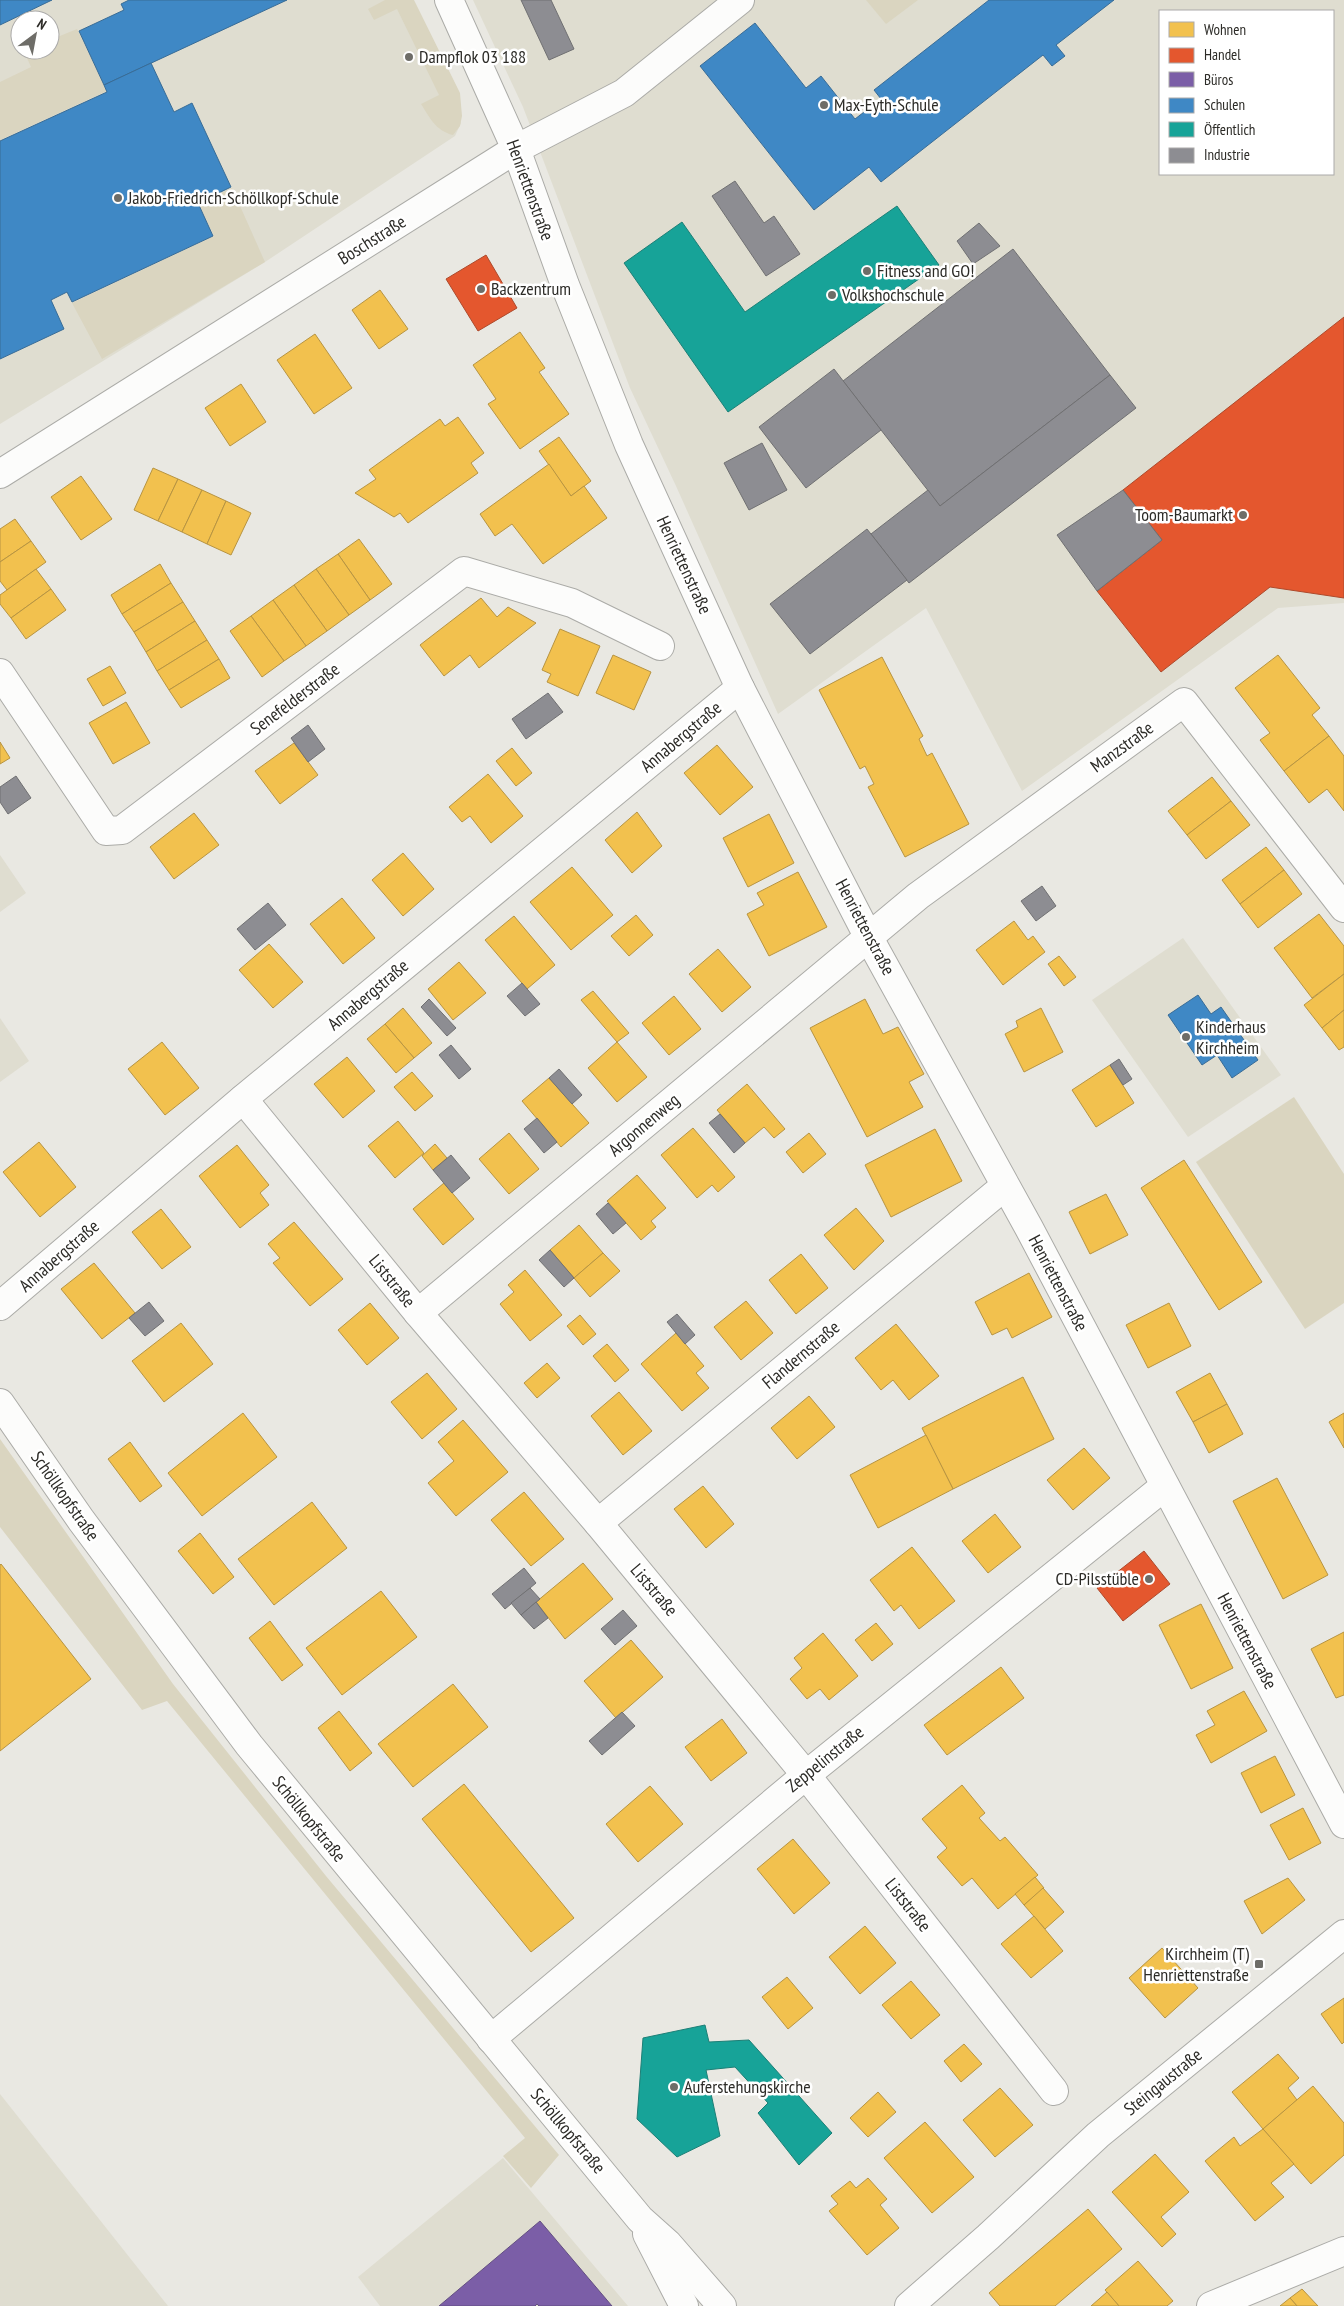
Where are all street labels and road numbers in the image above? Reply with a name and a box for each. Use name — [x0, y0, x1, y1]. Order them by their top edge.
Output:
street label: Henriettenstraße — [502, 136, 559, 243]
street label: Boschstraße — [333, 210, 410, 269]
street label: Henriettenstraße — [652, 512, 717, 618]
street label: Senefelderstraße — [245, 657, 344, 740]
street label: Annabergstraße — [635, 696, 726, 777]
street label: Manzstraße — [1086, 716, 1158, 777]
street label: Henriettenstraße — [830, 875, 900, 979]
street label: Annabergstraße — [322, 954, 413, 1035]
street label: Argonnenweg — [603, 1088, 684, 1161]
street label: Annabergstraße — [14, 1215, 104, 1297]
street label: Henriettenstraße — [1023, 1231, 1093, 1335]
street label: Liststraße — [364, 1249, 421, 1312]
street label: Flandernstraße — [757, 1316, 844, 1394]
street label: Schöllkopfstraße — [26, 1446, 105, 1545]
street label: Liststraße — [626, 1559, 683, 1621]
street label: Henriettenstraße — [1212, 1589, 1282, 1693]
street label: Zeppelinstraße — [781, 1720, 868, 1797]
street label: Schöllkopfstraße — [268, 1771, 351, 1867]
street label: Liststraße — [880, 1873, 936, 1936]
street label: Steingaustraße — [1119, 2043, 1206, 2120]
street label: Schöllkopfstraße — [526, 2083, 611, 2178]

